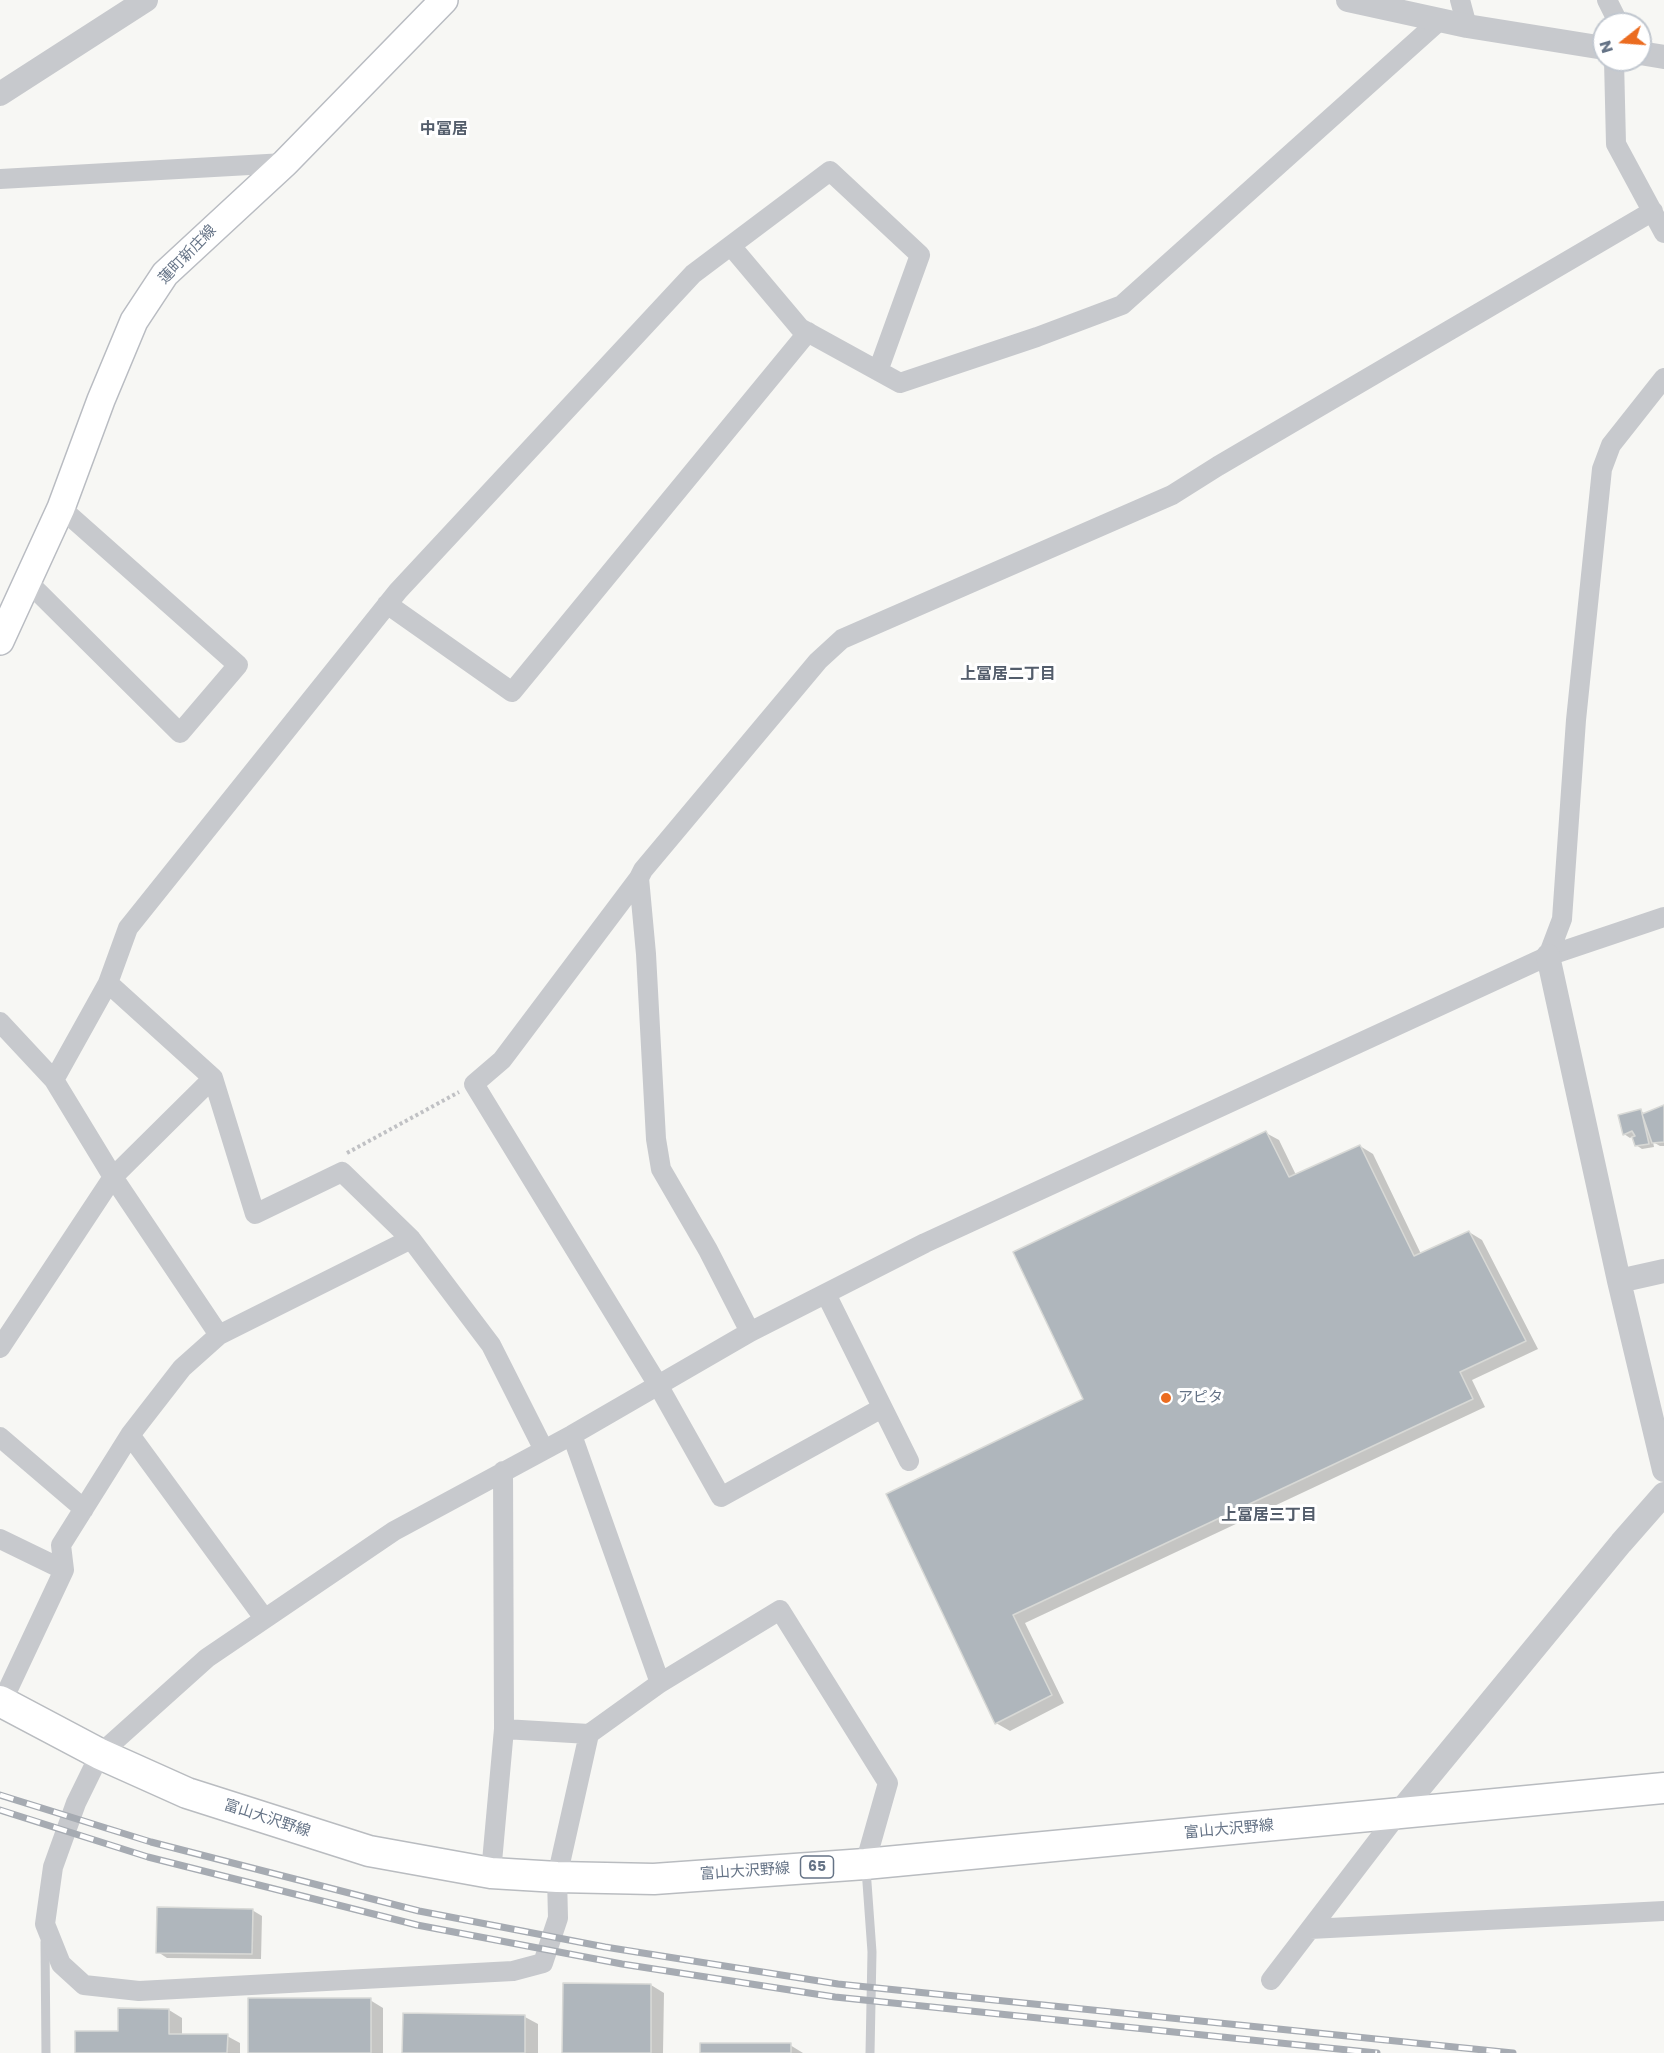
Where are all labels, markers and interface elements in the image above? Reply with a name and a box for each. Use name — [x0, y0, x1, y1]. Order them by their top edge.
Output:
north arrow — [1592, 12, 1652, 72]
text: N — [1593, 38, 1619, 56]
district label: 中冨居 — [420, 120, 468, 140]
street label: 蓮町新庄線 — [155, 222, 221, 288]
district label: 上冨居二丁目 — [960, 665, 1056, 685]
place label: アピタ — [1178, 1389, 1223, 1407]
marker: アピタ — [1159, 1391, 1173, 1405]
district label: 上冨居三丁目 — [1221, 1506, 1317, 1526]
street label: 富山大沢野線 — [221, 1797, 313, 1841]
street label: 富山大沢野線 — [1183, 1817, 1275, 1843]
road number: 65 — [800, 1856, 834, 1878]
street label: 富山大沢野線 — [699, 1860, 791, 1884]

